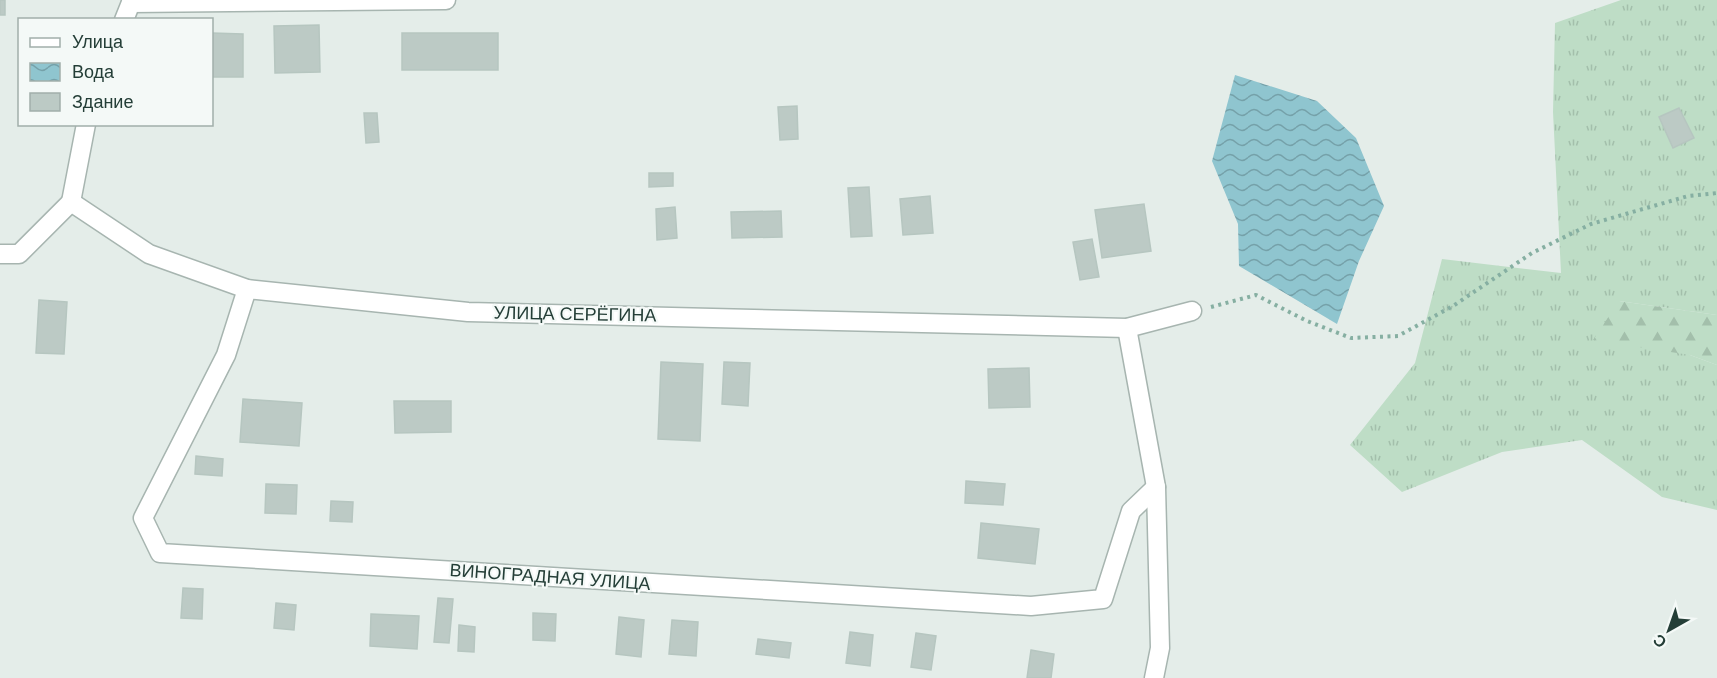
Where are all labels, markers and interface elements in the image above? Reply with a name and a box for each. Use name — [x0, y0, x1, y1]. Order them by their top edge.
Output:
legend — [18, 18, 213, 126]
text: Улица — [72, 32, 124, 52]
text: Вода — [72, 62, 115, 82]
text: Здание — [72, 92, 133, 112]
street label: УЛИЦА СЕРЁГИНА — [494, 303, 656, 325]
street label: ВИНОГРАДНАЯ УЛИЦА — [449, 560, 651, 594]
north arrow — [1639, 600, 1699, 660]
text: С — [1649, 631, 1670, 651]

